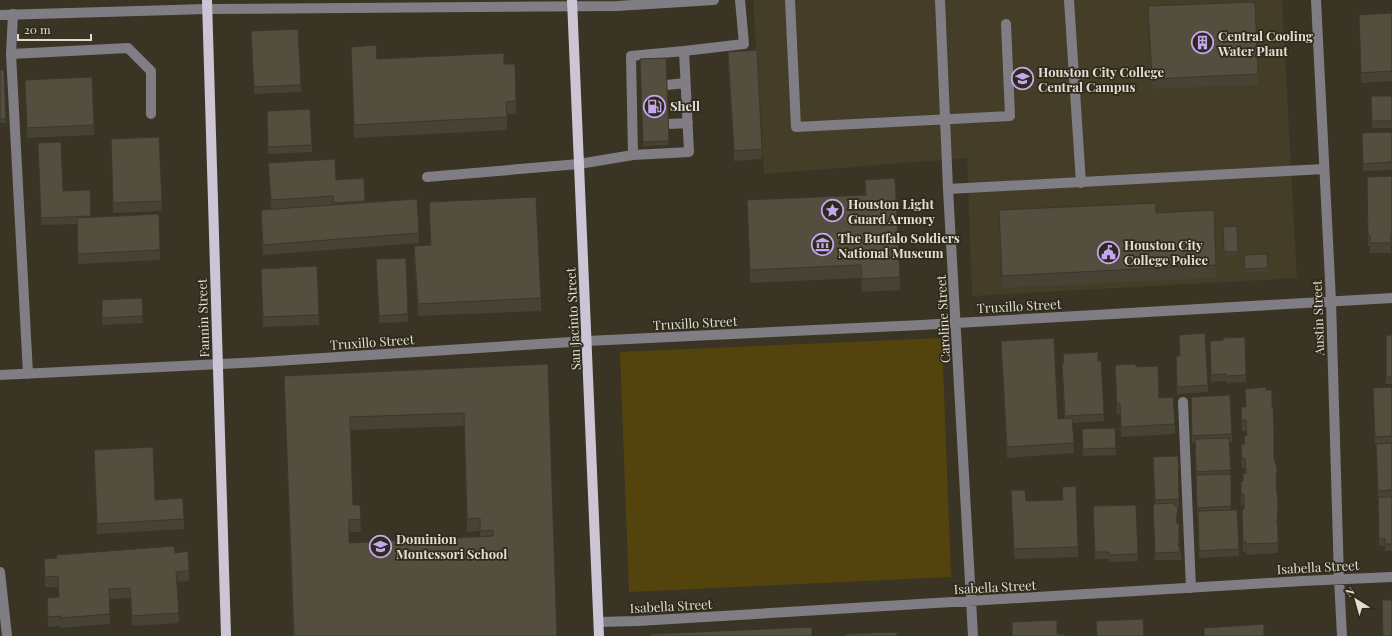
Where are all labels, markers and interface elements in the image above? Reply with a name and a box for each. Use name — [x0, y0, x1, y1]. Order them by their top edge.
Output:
scale bar — [18, 16, 91, 42]
text: 20 m — [24, 21, 51, 37]
place label: Central Cooling Water Plant — [1217, 27, 1314, 59]
building icon: Central Cooling Water Plant — [1190, 30, 1216, 56]
place label: Houston City College Central Campus — [1038, 63, 1164, 95]
school or university icon: Houston City College Central Campus — [1009, 66, 1035, 92]
fuel station icon: Shell — [641, 93, 667, 119]
place label: Shell — [670, 97, 700, 114]
place label: Houston Light Guard Armory — [848, 195, 935, 227]
place icon: Houston Light Guard Armory — [820, 198, 846, 224]
place label: The Buffalo Soldiers National Museum — [838, 229, 960, 261]
museum icon: The Buffalo Soldiers National Museum — [810, 232, 836, 258]
place label: Houston City College Police — [1124, 236, 1208, 268]
public building icon: Houston City College Police — [1095, 239, 1121, 265]
street label: San Jacinto Street — [561, 267, 584, 371]
street label: Caroline Street — [932, 274, 953, 363]
street label: Fannin Street — [193, 278, 212, 358]
street label: Austin Street — [1308, 280, 1327, 357]
street label: Truxillo Street — [976, 295, 1062, 316]
street label: Truxillo Street — [652, 312, 738, 333]
street label: Truxillo Street — [329, 330, 415, 353]
place label: Dominion Montessori School — [396, 530, 507, 562]
school or university icon: Dominion Montessori School — [367, 533, 393, 559]
street label: Isabella Street — [1276, 556, 1360, 577]
street label: Isabella Street — [953, 576, 1037, 597]
north arrow — [1336, 580, 1376, 620]
text: N — [1342, 583, 1357, 600]
street label: Isabella Street — [629, 595, 713, 616]

